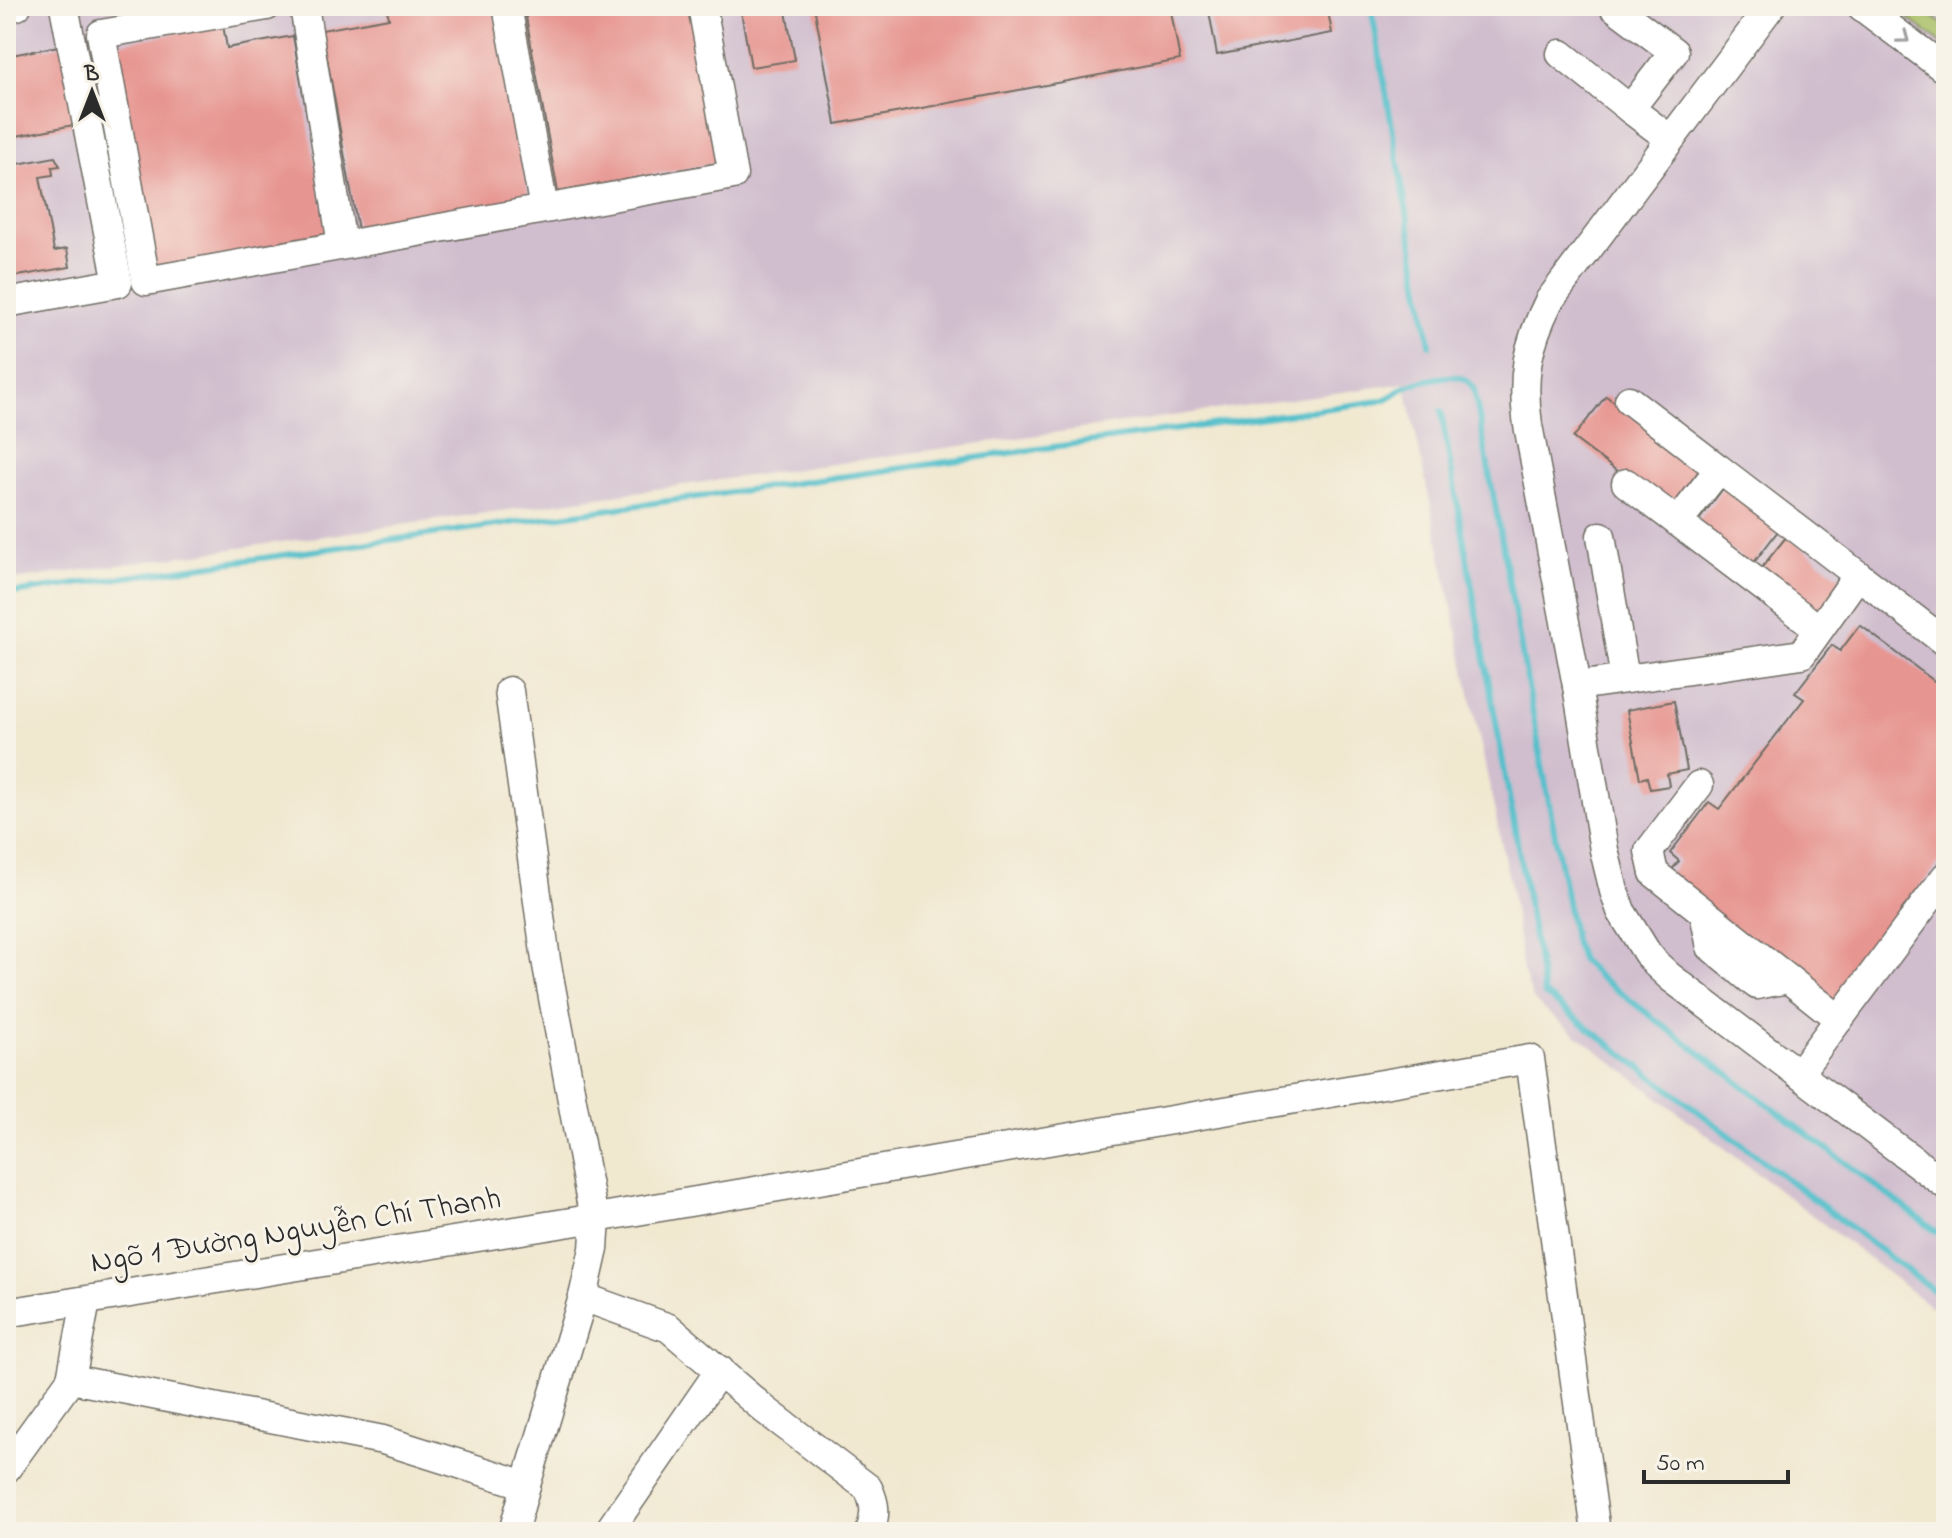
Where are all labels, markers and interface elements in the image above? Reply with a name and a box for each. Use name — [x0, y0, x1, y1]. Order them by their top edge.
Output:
one-way arrow — [1895, 29, 1909, 43]
north arrow — [52, 52, 132, 132]
text: B — [84, 59, 100, 91]
street label: Ngõ 1 Đường Nguyễn Chí Thanh — [88, 1176, 504, 1288]
scale bar — [1644, 1434, 1788, 1484]
text: 50 m — [1656, 1447, 1705, 1482]

